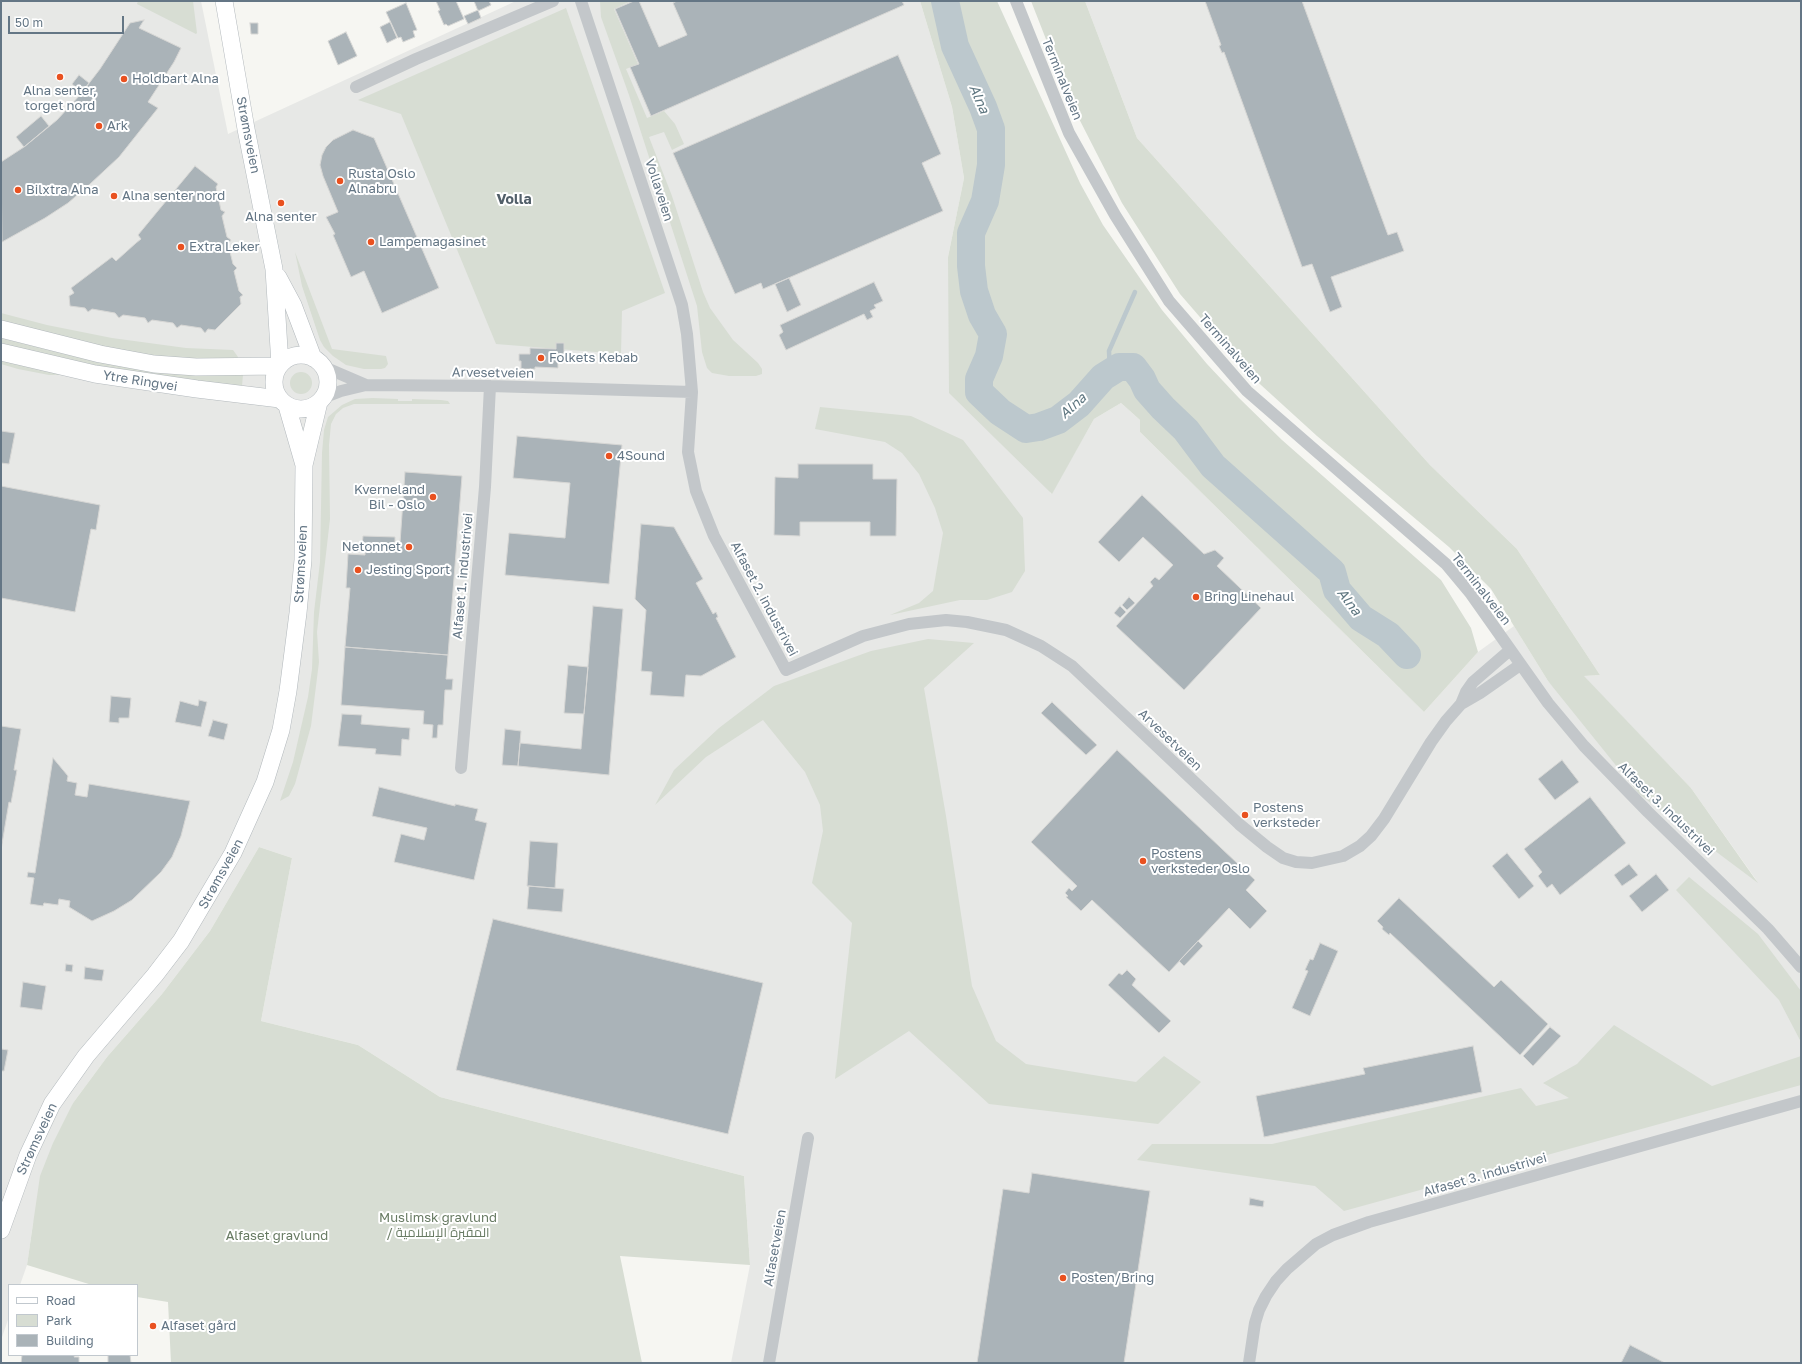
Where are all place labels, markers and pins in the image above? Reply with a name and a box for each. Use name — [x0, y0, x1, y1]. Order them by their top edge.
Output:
place label: Holdbart Alna — [132, 71, 219, 87]
marker: Alna senter, torget nord — [55, 72, 65, 82]
marker: Holdbart Alna — [119, 74, 129, 84]
place label: Alna senter, torget nord — [23, 83, 97, 114]
place label: Ark — [107, 118, 128, 134]
marker: Ark — [94, 121, 104, 131]
place label: Rusta Oslo Alnabru — [348, 166, 415, 197]
marker: Rusta Oslo Alnabru — [335, 176, 345, 186]
place label: Bilxtra Alna — [26, 182, 99, 198]
marker: Bilxtra Alna — [13, 185, 23, 195]
place label: Alna senter nord — [122, 188, 225, 204]
marker: Alna senter nord — [109, 191, 119, 201]
marker: Alna senter — [276, 198, 286, 208]
place label: Alna senter — [245, 209, 317, 225]
place label: Lampemagasinet — [379, 234, 486, 250]
marker: Lampemagasinet — [366, 237, 376, 247]
place label: Extra Leker — [189, 239, 260, 255]
marker: Extra Leker — [176, 242, 186, 252]
place label: Folkets Kebab — [549, 350, 638, 366]
marker: Folkets Kebab — [536, 353, 546, 363]
place label: 4Sound — [617, 448, 665, 464]
marker: 4Sound — [604, 451, 614, 461]
place label: Kverneland Bil - Oslo — [354, 482, 425, 513]
marker: Kverneland Bil - Oslo — [428, 492, 438, 502]
place label: Netonnet — [342, 539, 401, 555]
marker: Netonnet — [404, 542, 414, 552]
place label: Jesting Sport — [366, 562, 450, 578]
marker: Jesting Sport — [353, 565, 363, 575]
place label: Bring Linehaul — [1204, 589, 1294, 605]
marker: Bring Linehaul — [1191, 592, 1201, 602]
place label: Postens verksteder — [1253, 800, 1320, 831]
marker: Postens verksteder — [1240, 810, 1250, 820]
place label: Postens verksteder Oslo — [1151, 846, 1250, 877]
marker: Postens verksteder Oslo — [1138, 856, 1148, 866]
place label: Posten/Bring — [1071, 1270, 1154, 1286]
marker: Posten/Bring — [1058, 1273, 1068, 1283]
place label: Alfaset gård — [161, 1318, 236, 1334]
marker: Alfaset gård — [148, 1321, 158, 1331]

